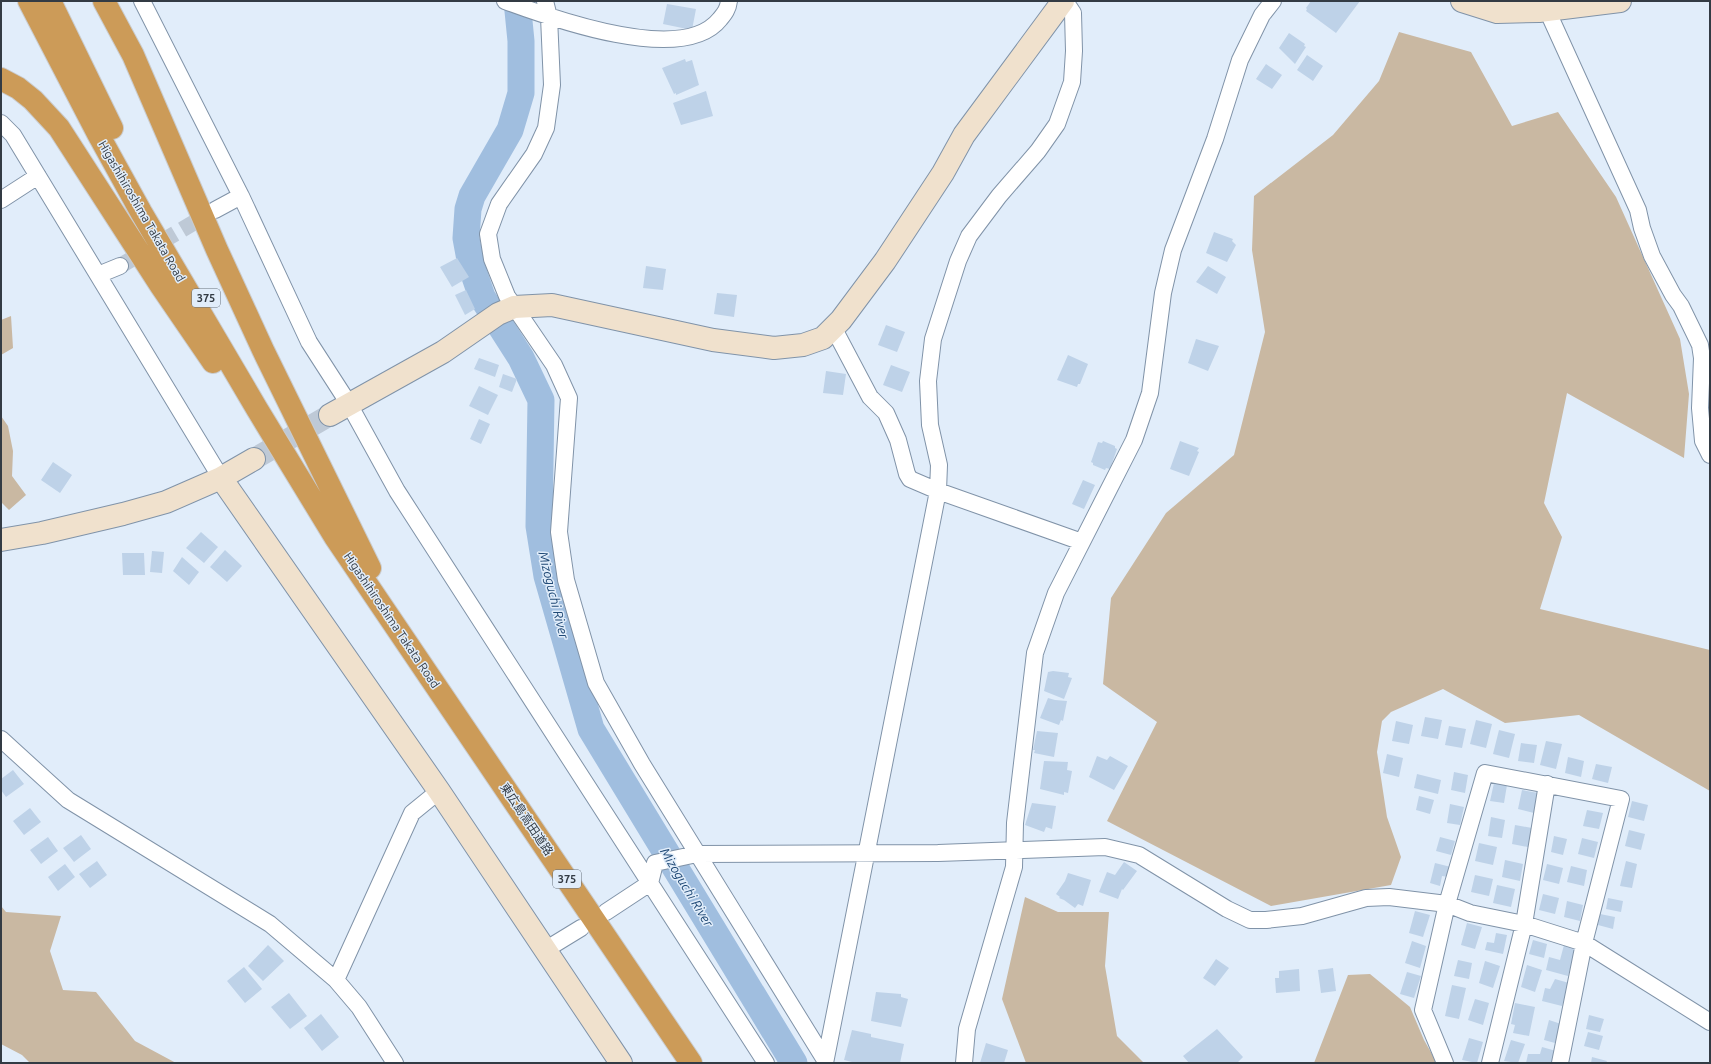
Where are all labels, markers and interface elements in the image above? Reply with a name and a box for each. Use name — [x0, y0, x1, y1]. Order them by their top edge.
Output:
street label: Higashihiroshima Takata Road — [96, 138, 188, 284]
road number: 375 — [192, 289, 220, 307]
street label: Higashihiroshima Takata Road — [342, 550, 442, 690]
water label: Mizoguchi River — [536, 550, 572, 641]
street label: 東広島高田道路 — [498, 781, 556, 857]
water label: Mizoguchi River — [658, 845, 717, 930]
road number: 375 — [553, 870, 581, 888]

